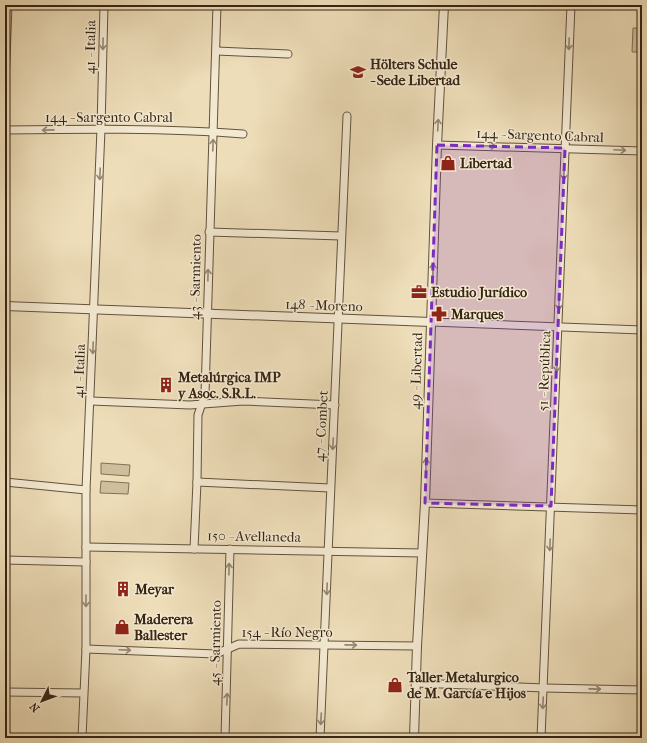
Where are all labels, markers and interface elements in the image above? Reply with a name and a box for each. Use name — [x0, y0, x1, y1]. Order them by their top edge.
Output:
street label: 41 - Italia — [82, 19, 99, 74]
one-way arrow — [100, 37, 107, 50]
one-way arrow — [565, 37, 573, 50]
place label: Hölters Schule - Sede Libertad — [370, 56, 462, 89]
school or university icon: Hölters Schule - Sede Libertad — [349, 63, 367, 81]
street label: 144 - Sargento Cabral — [45, 109, 173, 126]
one-way arrow — [435, 119, 442, 132]
street label: 144 - Sargento Cabral — [476, 125, 604, 146]
one-way arrow — [42, 126, 55, 134]
one-way arrow — [209, 139, 216, 152]
one-way arrow — [483, 142, 496, 150]
one-way arrow — [613, 147, 626, 154]
shop icon: Libertad — [439, 154, 457, 172]
place label: Libertad — [460, 155, 513, 172]
one-way arrow — [96, 167, 103, 180]
one-way arrow — [561, 167, 568, 180]
street label: 43 - Sarmiento — [186, 234, 205, 320]
one-way arrow — [429, 263, 436, 276]
one-way arrow — [204, 269, 212, 282]
office icon: Estudio Jurídico — [410, 283, 428, 301]
place label: Estudio Jurídico — [431, 284, 527, 301]
street label: 148 - Moreno — [285, 296, 363, 315]
one-way arrow — [556, 297, 563, 310]
pharmacy icon: Marques — [430, 305, 448, 323]
place label: Marques — [450, 306, 504, 323]
street label: 51 - República — [535, 330, 554, 412]
street label: 49 - Libertad — [407, 332, 426, 410]
one-way arrow — [89, 341, 96, 354]
street label: 41 - Italia — [70, 343, 89, 398]
one-way arrow — [553, 359, 561, 372]
place label: Metalúrgica IMP y Asoc. S.R.L. — [177, 369, 281, 402]
building icon: Metalúrgica IMP y Asoc. S.R.L. — [157, 376, 175, 394]
street label: 47 - Combet — [311, 390, 332, 462]
one-way arrow — [329, 437, 336, 450]
one-way arrow — [423, 458, 430, 471]
street label: 150 - Avellaneda — [207, 527, 302, 546]
one-way arrow — [546, 538, 553, 551]
one-way arrow — [226, 563, 233, 576]
building icon: Meyar — [114, 580, 132, 598]
place label: Meyar — [134, 581, 175, 598]
one-way arrow — [323, 582, 331, 595]
one-way arrow — [82, 594, 90, 607]
street label: 45 - Sarmiento — [206, 600, 225, 686]
place label: Maderera Ballester — [133, 611, 194, 644]
shop icon: Maderera Ballester — [113, 618, 131, 636]
street label: 154 - Río Negro — [242, 624, 333, 641]
one-way arrow — [344, 641, 357, 649]
one-way arrow — [118, 647, 131, 654]
place label: Taller Metalurgico de M. García e Hijos — [406, 669, 527, 702]
shop icon: Taller Metalurgico de M. García e Hijos — [386, 676, 404, 694]
north arrow — [22, 681, 62, 721]
one-way arrow — [588, 685, 601, 693]
one-way arrow — [223, 693, 230, 706]
one-way arrow — [540, 696, 547, 709]
text: N — [27, 699, 43, 715]
one-way arrow — [318, 712, 325, 725]

